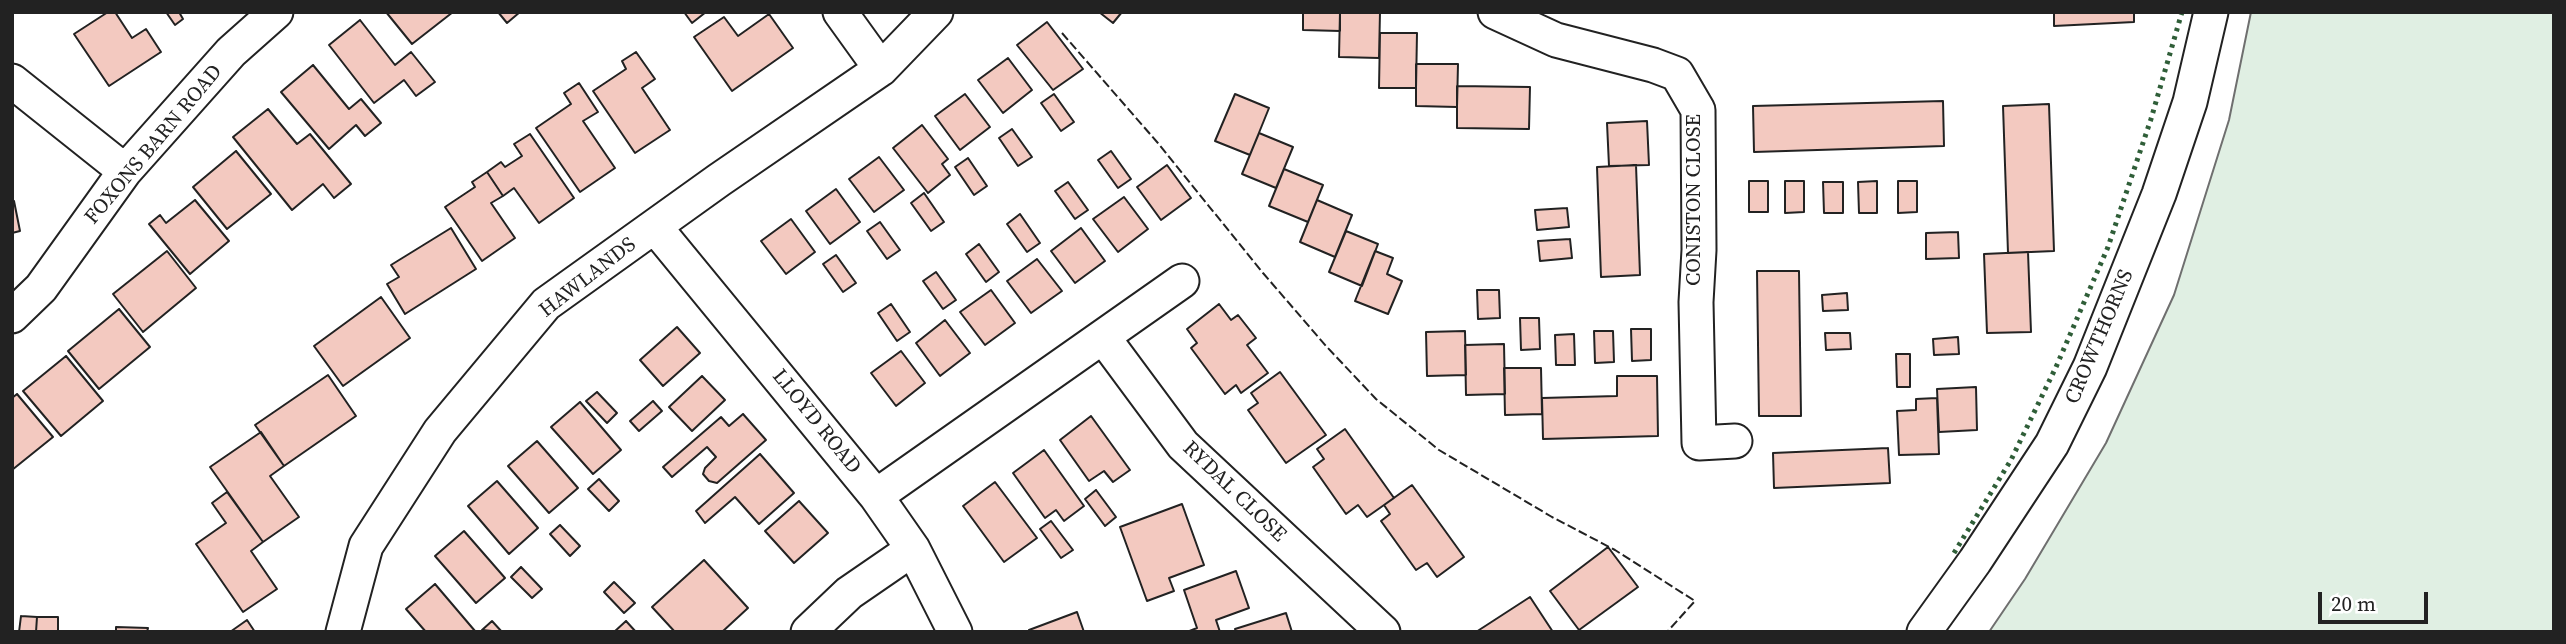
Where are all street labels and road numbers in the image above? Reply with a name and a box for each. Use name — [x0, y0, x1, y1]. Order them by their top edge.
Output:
street label: FOXONS BARN ROAD — [80, 60, 228, 230]
street label: CONISTON CLOSE — [1682, 114, 1708, 286]
street label: HAWLANDS — [535, 232, 641, 324]
street label: CROWTHORNS — [2060, 266, 2140, 408]
street label: LLOYD ROAD — [766, 365, 866, 479]
street label: RYDAL CLOSE — [1177, 436, 1291, 548]

